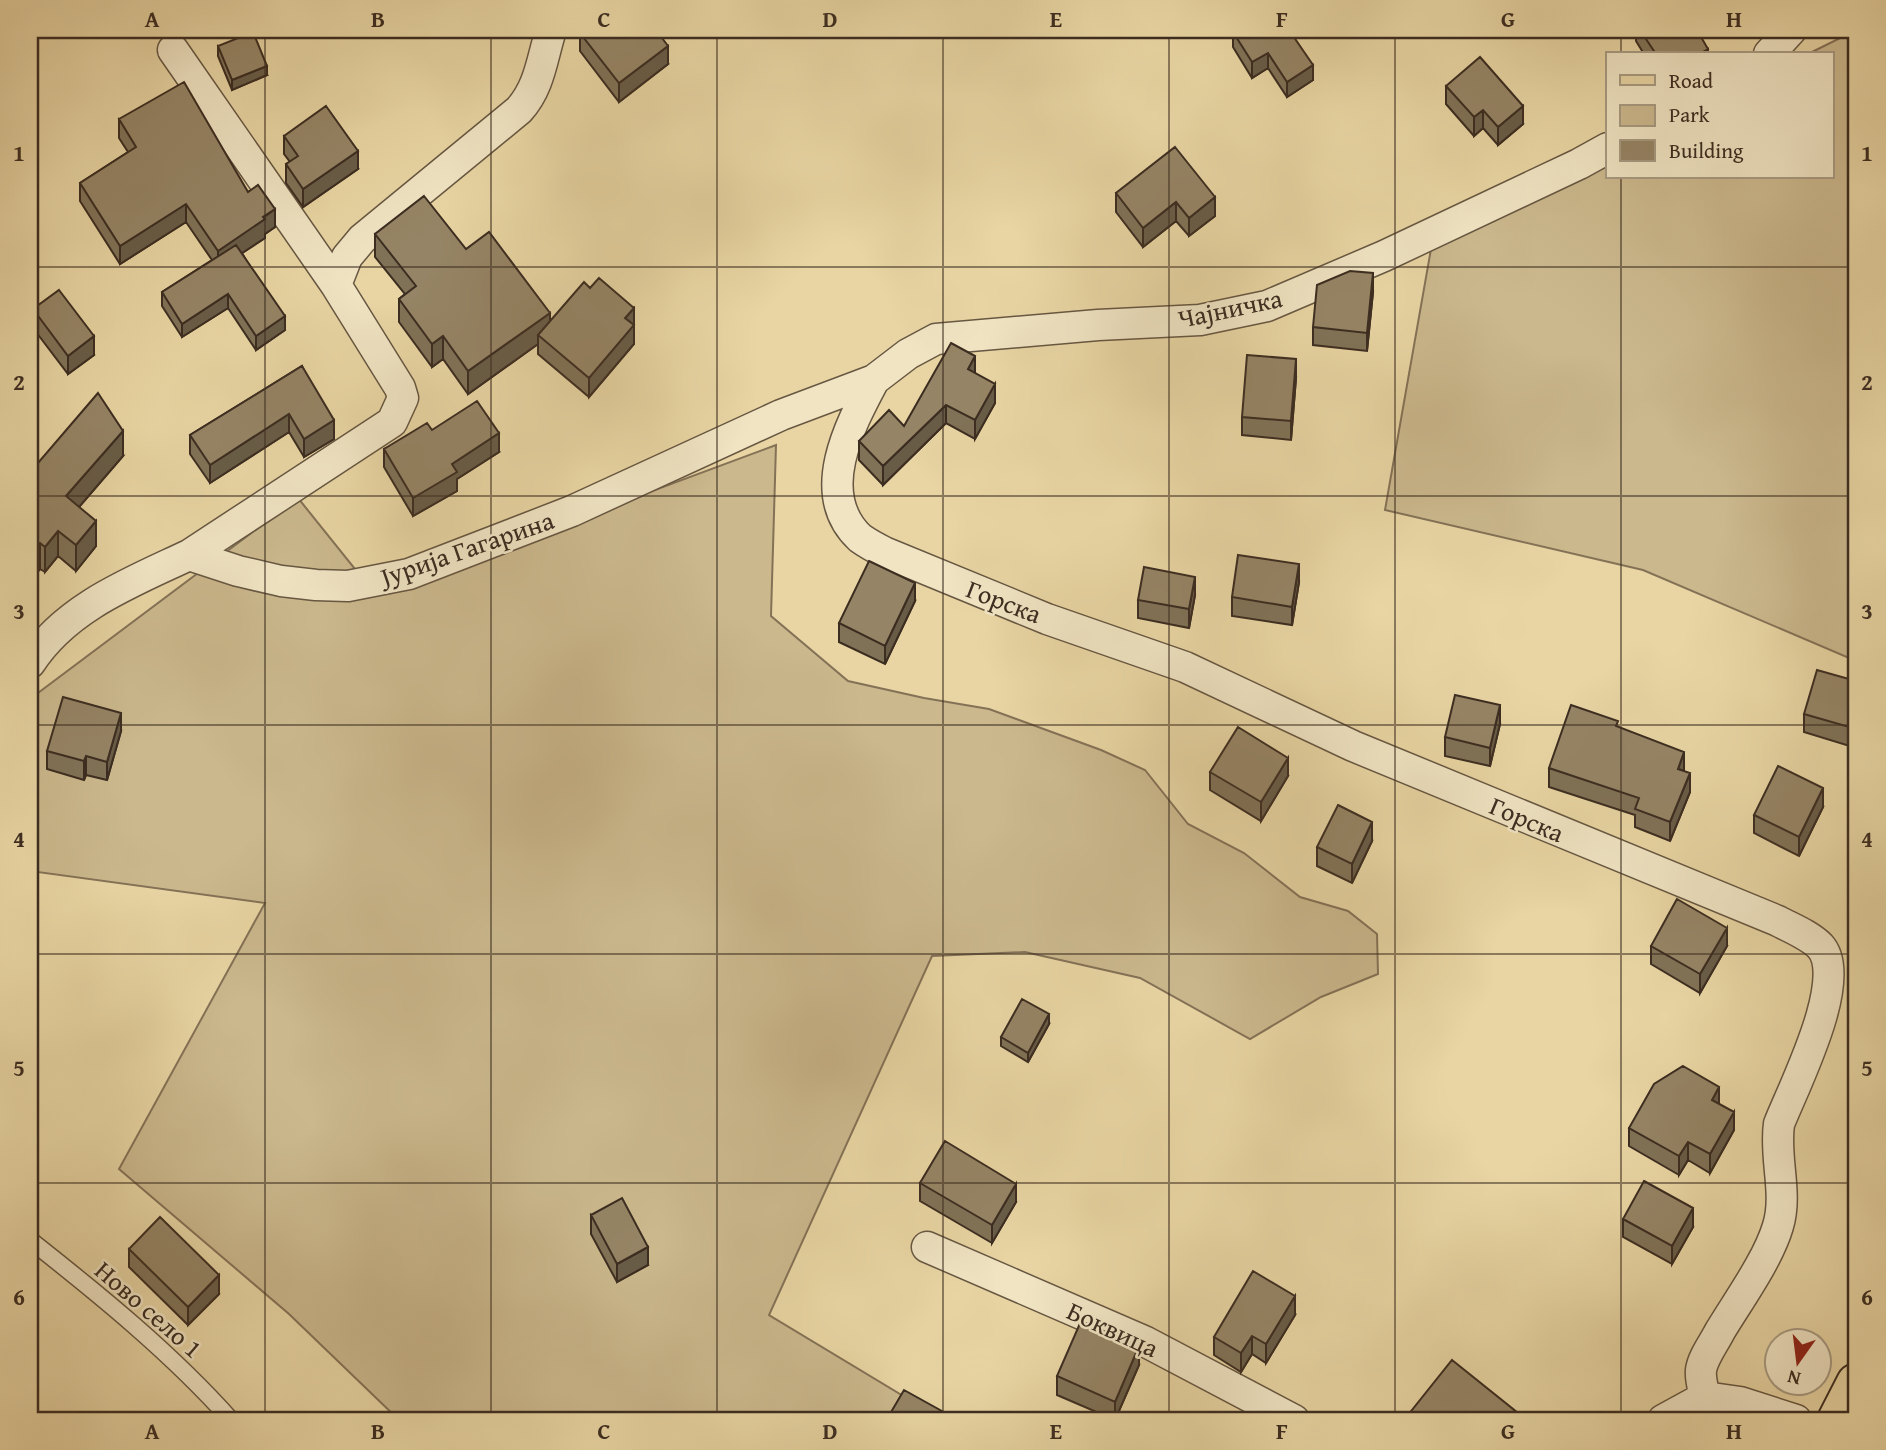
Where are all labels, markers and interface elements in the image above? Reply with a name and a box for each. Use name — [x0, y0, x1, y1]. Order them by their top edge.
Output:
text: A — [145, 2, 160, 35]
text: B — [371, 2, 385, 35]
text: C — [597, 2, 611, 35]
text: D — [823, 2, 838, 35]
text: E — [1050, 2, 1062, 35]
text: F — [1276, 2, 1288, 35]
text: G — [1501, 2, 1515, 35]
text: H — [1726, 2, 1742, 35]
legend — [1606, 52, 1834, 178]
text: Road — [1669, 65, 1714, 96]
text: Park — [1669, 99, 1710, 130]
text: Building — [1669, 135, 1744, 166]
text: 1 — [13, 136, 25, 169]
text: 1 — [1861, 136, 1873, 169]
street label: Чајничка — [1174, 278, 1286, 338]
text: 2 — [13, 365, 25, 398]
text: 2 — [1861, 365, 1873, 398]
street label: Јурија Гагарина — [372, 500, 560, 597]
street label: Горска — [961, 569, 1048, 633]
text: 3 — [13, 594, 25, 627]
text: 3 — [1861, 594, 1873, 627]
street label: Горска — [1484, 786, 1571, 852]
text: 4 — [13, 822, 25, 855]
text: 4 — [1861, 822, 1873, 855]
text: 5 — [13, 1051, 25, 1084]
text: 5 — [1861, 1051, 1873, 1084]
street label: Ново село 1 — [86, 1251, 212, 1367]
text: 6 — [13, 1280, 25, 1313]
text: 6 — [1861, 1280, 1873, 1313]
street label: Боквица — [1061, 1291, 1166, 1367]
north arrow — [1764, 1328, 1834, 1398]
text: N — [1784, 1363, 1803, 1394]
text: A — [145, 1414, 160, 1447]
text: B — [371, 1414, 385, 1447]
text: C — [597, 1414, 611, 1447]
text: D — [823, 1414, 838, 1447]
text: E — [1050, 1414, 1062, 1447]
text: F — [1276, 1414, 1288, 1447]
text: G — [1501, 1414, 1515, 1447]
text: H — [1726, 1414, 1742, 1447]

